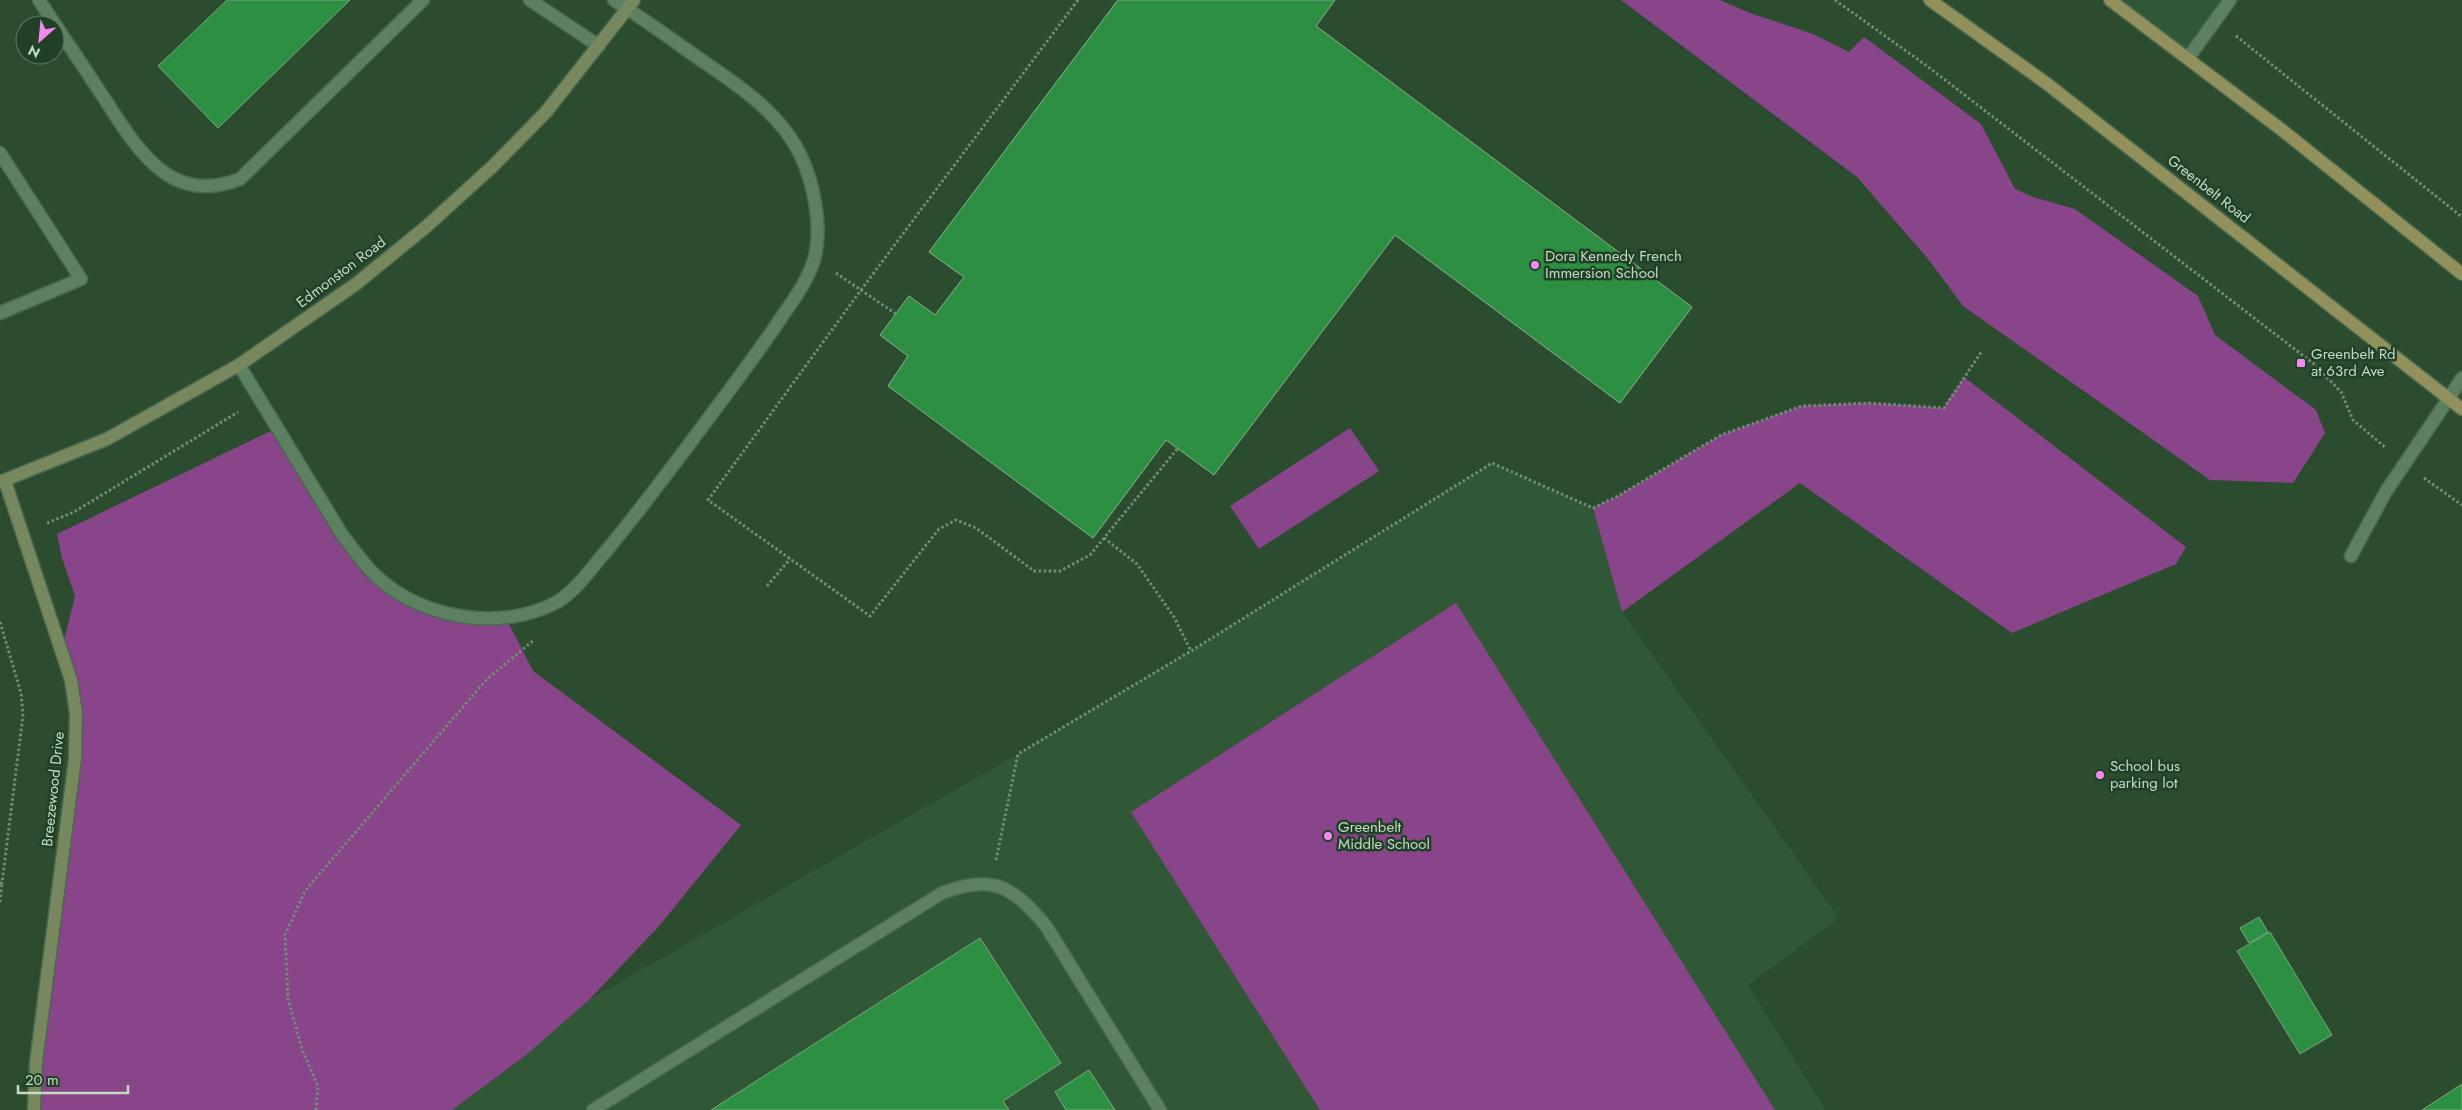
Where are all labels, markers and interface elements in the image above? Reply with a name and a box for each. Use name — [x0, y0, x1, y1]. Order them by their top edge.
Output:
north arrow — [15, 15, 65, 65]
text: N — [25, 40, 44, 63]
street label: Greenbelt Road — [2163, 150, 2255, 228]
street label: Edmonston Road — [292, 231, 390, 313]
place label: Dora Kennedy French Immersion School — [1545, 245, 1682, 284]
marker: Dora Kennedy French Immersion School — [1529, 259, 1541, 271]
place label: Greenbelt Rd at 63rd Ave — [2311, 343, 2396, 382]
marker: Greenbelt Rd at 63rd Ave — [2295, 357, 2307, 369]
street label: Breezewood Drive — [36, 730, 70, 848]
place label: School bus parking lot — [2110, 755, 2180, 794]
marker: School bus parking lot — [2094, 769, 2106, 781]
place label: Greenbelt Middle School — [1338, 816, 1430, 855]
marker: Greenbelt Middle School — [1322, 830, 1334, 842]
scale bar — [18, 1062, 128, 1094]
text: 20 m — [25, 1069, 59, 1091]

